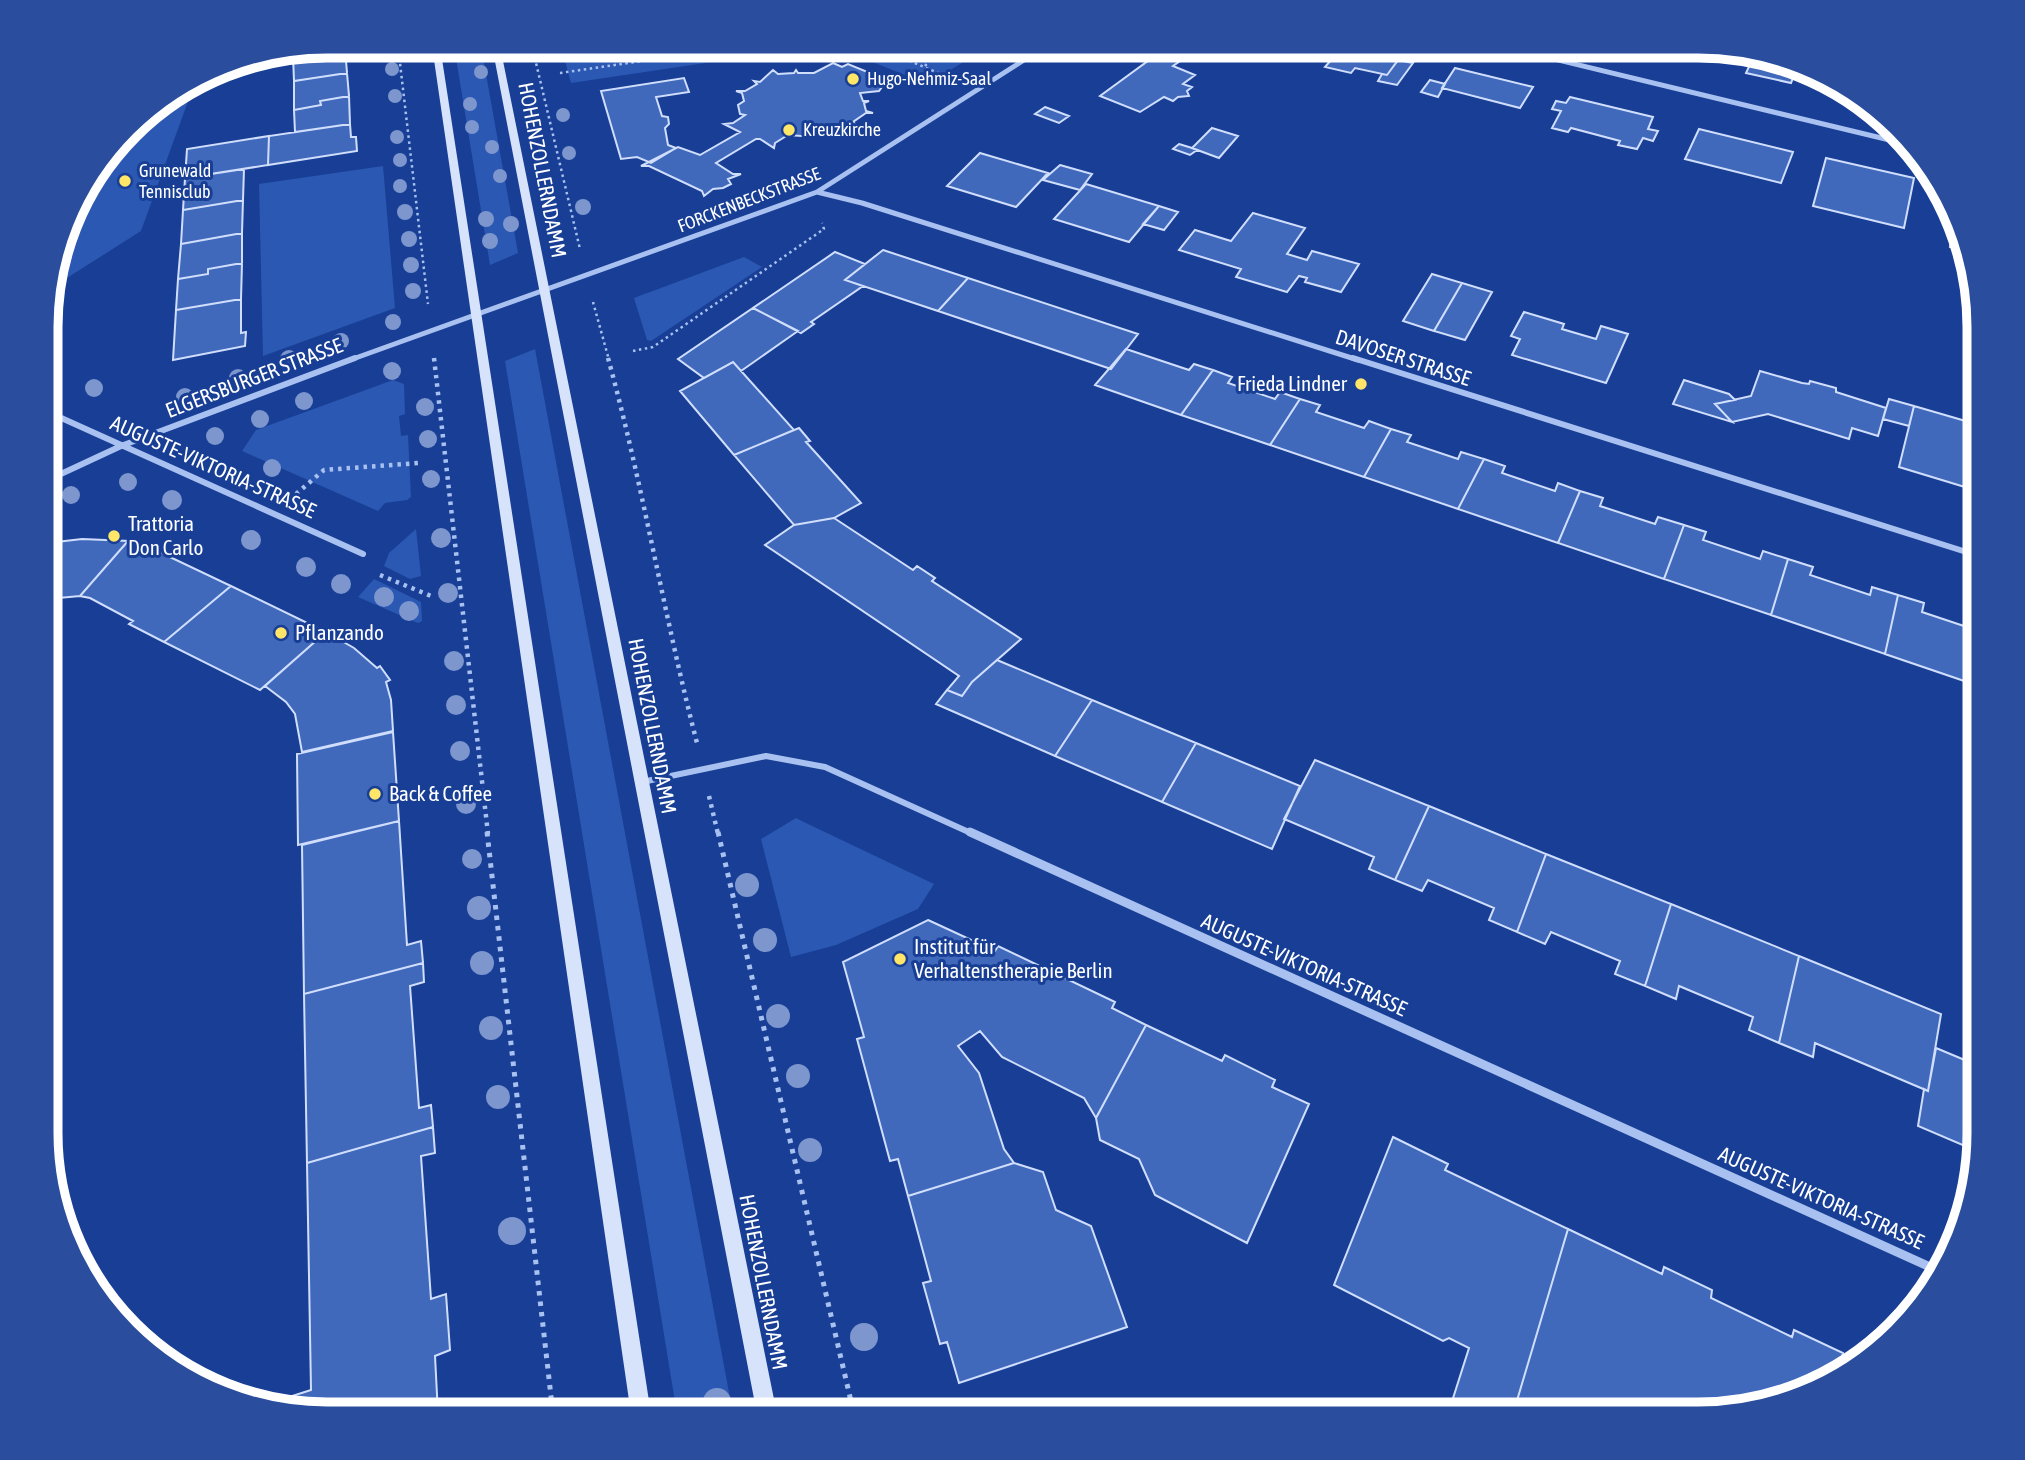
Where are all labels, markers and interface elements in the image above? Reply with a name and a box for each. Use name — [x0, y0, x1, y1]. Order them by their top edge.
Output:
place label: Hugo-Nehmiz-Saal — [867, 68, 991, 89]
marker: Hugo-Nehmiz-Saal — [845, 71, 861, 87]
street label: HOHENZOLLERNDAMM — [514, 80, 572, 259]
place label: Kreuzkirche — [803, 119, 881, 140]
marker: Kreuzkirche — [781, 122, 797, 138]
place label: Grunewald Tennisclub — [139, 160, 211, 202]
street label: FORCKENBECKSTRASSE — [675, 163, 823, 236]
marker: Grunewald Tennisclub — [117, 173, 133, 189]
street label: DAVOSER STRASSE — [1333, 324, 1474, 390]
street label: ELGERSBURGER STRASSE — [162, 332, 346, 422]
place label: Frieda Lindner — [1237, 371, 1348, 395]
marker: Frieda Lindner — [1353, 376, 1369, 392]
street label: AUGUSTE-VIKTORIA-STRASSE — [107, 410, 320, 522]
place label: Trattoria Don Carlo — [128, 511, 203, 559]
marker: Trattoria Don Carlo — [106, 528, 122, 544]
place label: Pflanzando — [295, 620, 384, 644]
marker: Pflanzando — [273, 625, 289, 641]
street label: HOHENZOLLERNDAMM — [624, 636, 682, 815]
place label: Back & Coffee — [389, 781, 492, 805]
marker: Back & Coffee — [367, 786, 383, 802]
street label: AUGUSTE-VIKTORIA-STRASSE — [1198, 908, 1411, 1020]
place label: Institut für Verhaltenstherapie Berlin — [914, 934, 1113, 982]
marker: Institut für Verhaltenstherapie Berlin — [892, 951, 908, 967]
street label: AUGUSTE-VIKTORIA-STRASSE — [1715, 1141, 1928, 1253]
street label: HOHENZOLLERNDAMM — [735, 1192, 793, 1371]

